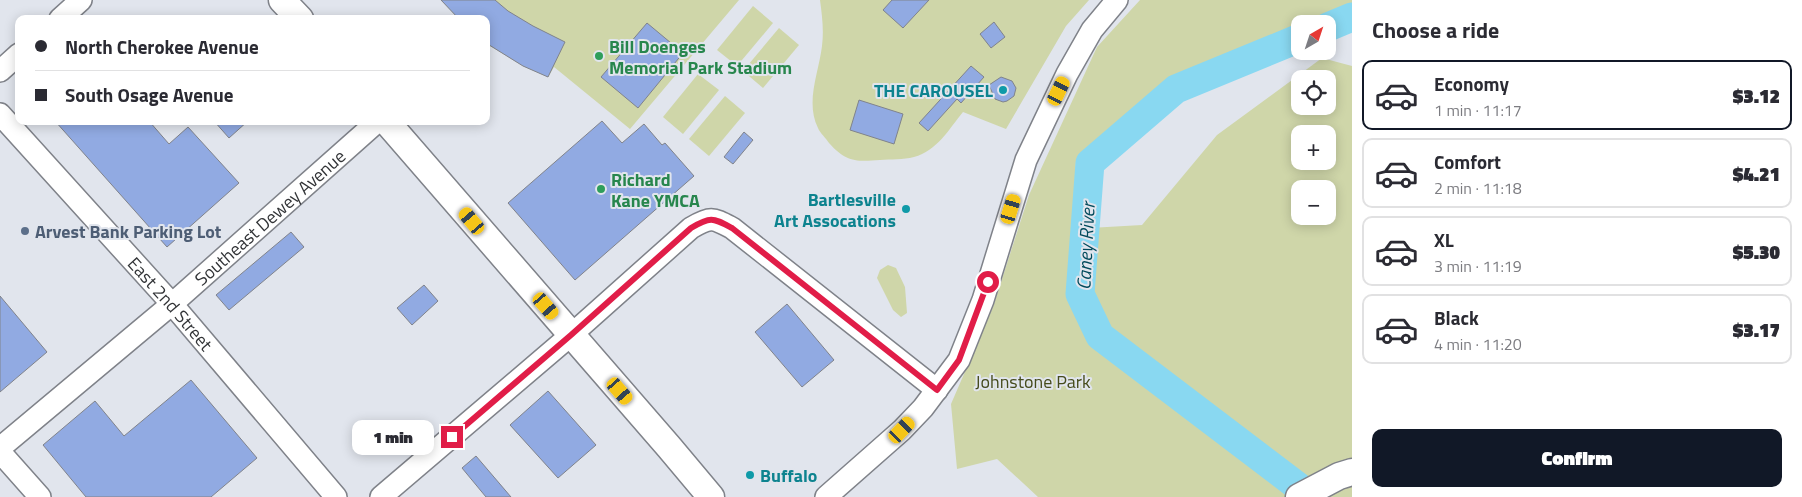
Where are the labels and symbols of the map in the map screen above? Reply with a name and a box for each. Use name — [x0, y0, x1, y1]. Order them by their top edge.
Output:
north arrow — [1291, 15, 1336, 60]
place label: Bill Doenges Memorial Park Stadium — [609, 33, 792, 81]
marker: Bill Doenges Memorial Park Stadium — [593, 50, 605, 62]
car — [1045, 74, 1072, 108]
place label: THE CAROUSEL — [874, 77, 994, 104]
marker: THE CAROUSEL — [997, 84, 1009, 96]
street label: Southeast Dewey Avenue — [188, 143, 351, 292]
place label: Richard Kane YMCA — [611, 166, 700, 214]
marker: Richard Kane YMCA — [595, 183, 607, 195]
place label: Bartlesville Art Assocations — [774, 186, 896, 234]
car — [999, 192, 1022, 226]
water label: Caney River — [1068, 200, 1102, 290]
marker: Bartlesville Art Assocations — [900, 203, 912, 215]
car — [456, 205, 487, 237]
place label: Arvest Bank Parking Lot — [35, 218, 222, 245]
marker: Arvest Bank Parking Lot — [19, 225, 31, 237]
street label: East 2nd Street — [122, 250, 220, 357]
route start — [977, 271, 999, 293]
car — [530, 290, 561, 322]
park label: Johnstone Park — [975, 368, 1091, 395]
car — [604, 375, 635, 407]
car — [886, 414, 917, 446]
callout: 1 min — [352, 420, 434, 454]
route end — [441, 426, 463, 448]
place label: Buffalo — [760, 462, 817, 489]
marker: Buffalo — [744, 469, 756, 481]

